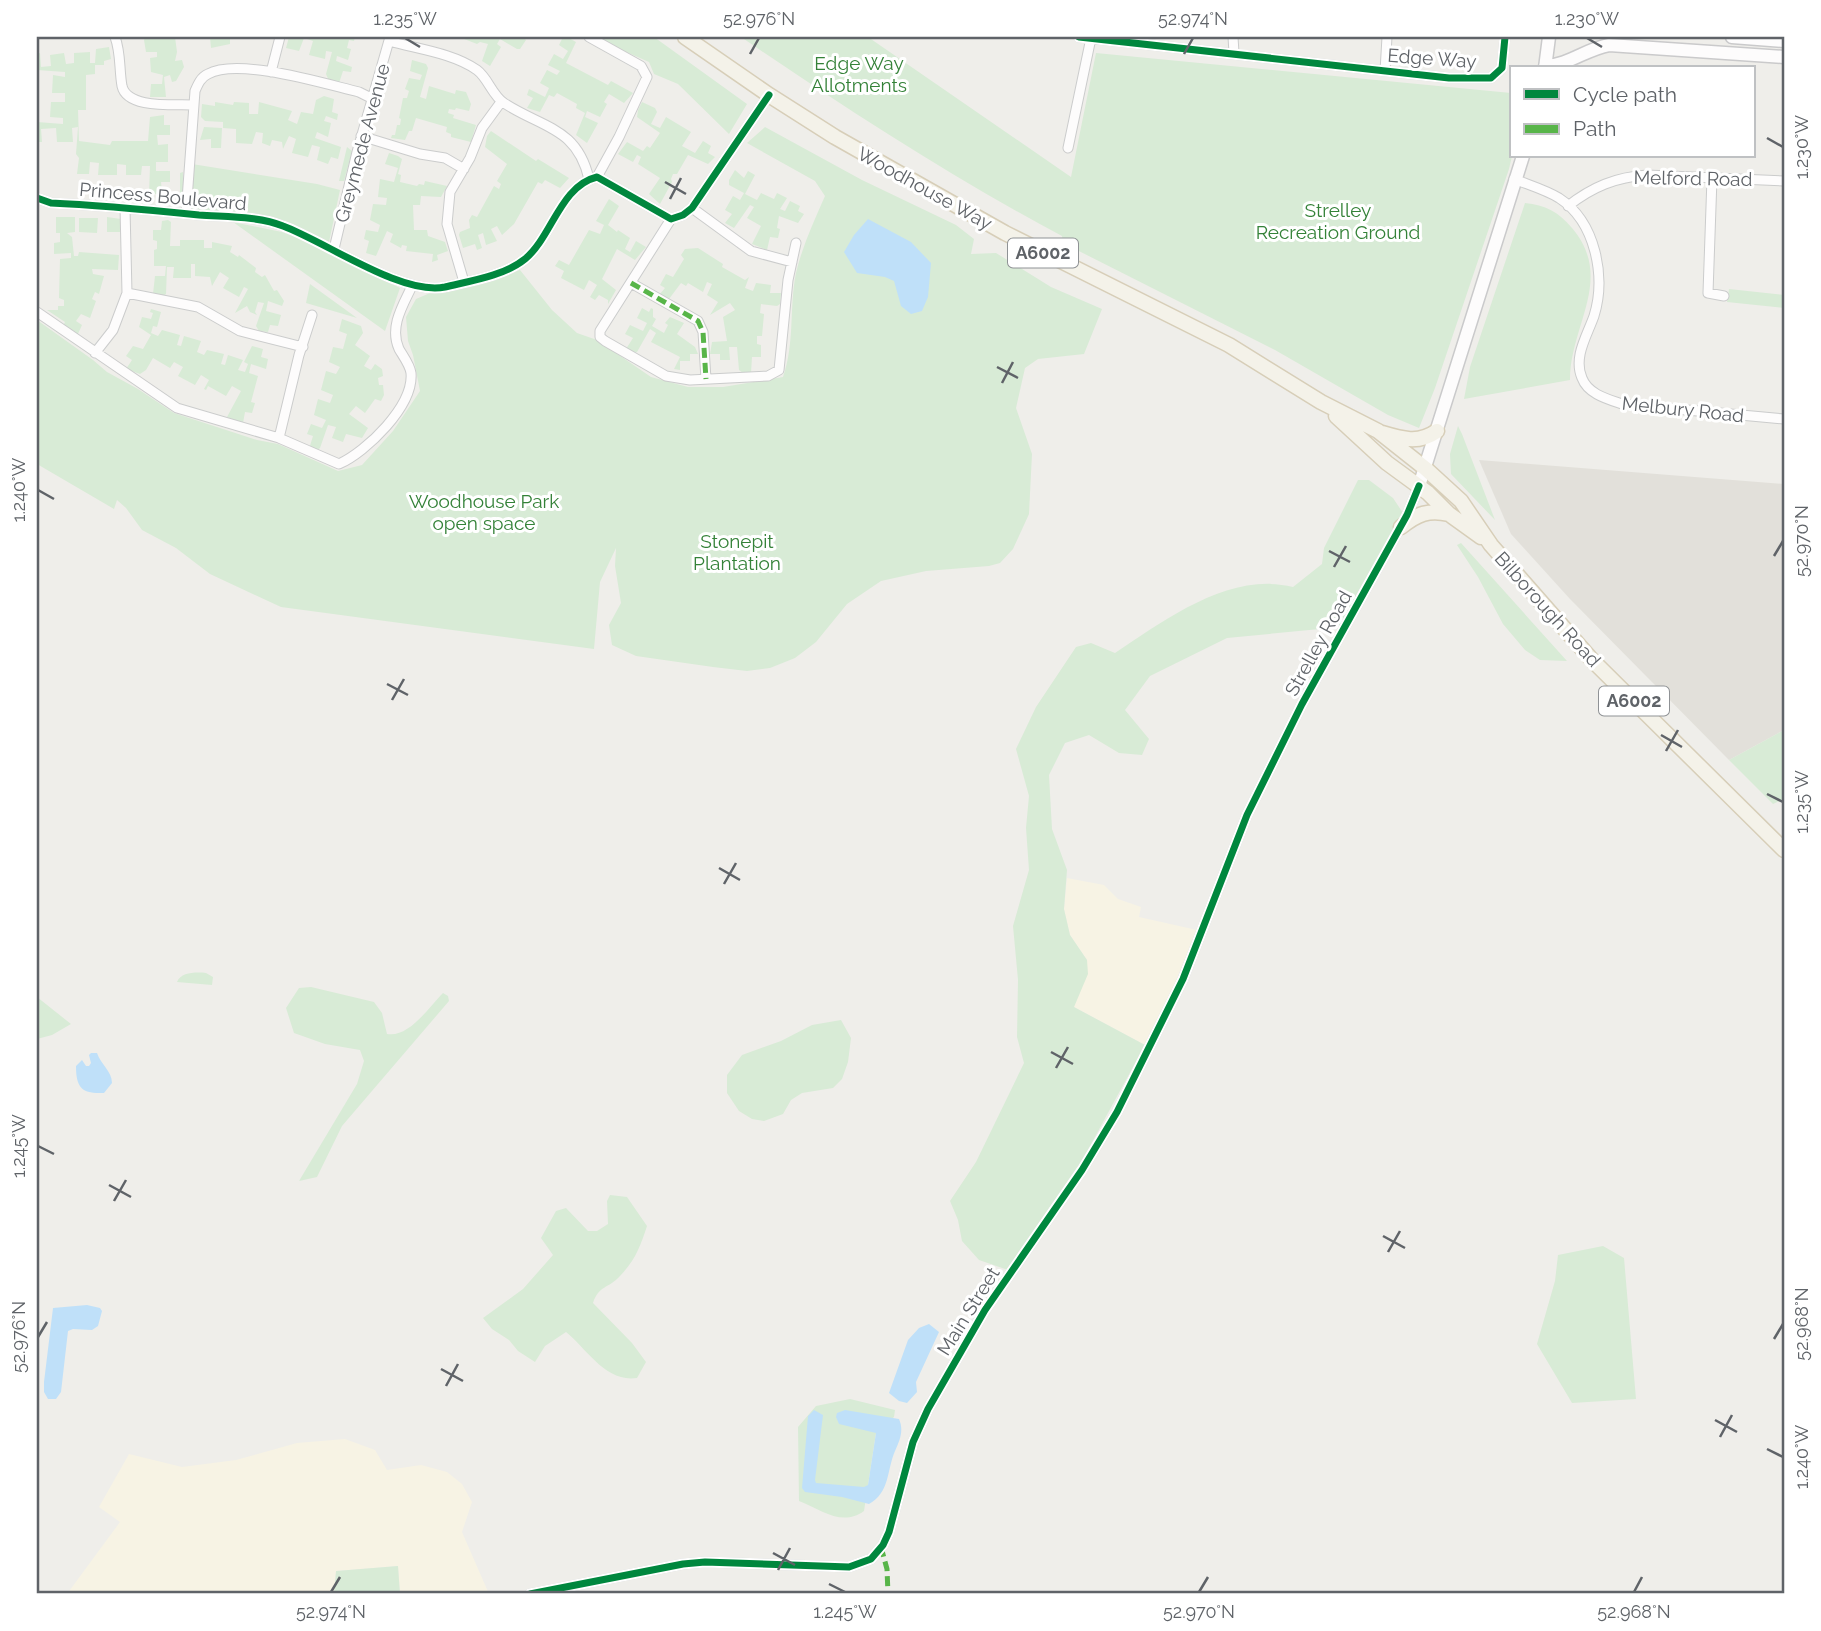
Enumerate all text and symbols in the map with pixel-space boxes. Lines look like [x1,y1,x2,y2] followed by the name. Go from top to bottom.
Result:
[373,8,437,29] text: 1.235°W
[723,8,795,29] text: 52.976°N
[1158,8,1228,29] text: 52.974°N
[1555,8,1619,29] text: 1.230°W
[1387,44,1477,72] street label: Edge Way
[811,52,907,96] park label: Edge Way Allotments
[330,61,394,225] street label: Greymede Avenue
[1510,66,1755,158] legend
[1573,82,1677,107] text: Cycle path
[1791,115,1812,179] text: 1.230°W
[1573,116,1617,141] text: Path
[854,142,996,234] street label: Woodhouse Way
[1633,166,1753,190] street label: Melford Road
[78,178,248,214] street label: Princess Boulevard
[1256,199,1420,243] park label: Strelley Recreation Ground
[1008,239,1078,268] road number: A6002
[1621,392,1745,426] street label: Melbury Road
[8,458,29,522] text: 1.240°W
[409,490,559,534] park label: Woodhouse Park open space
[1791,505,1812,577] text: 52.970°N
[693,530,781,574] park label: Stonepit Plantation
[1491,547,1605,671] street label: Bilborough Road
[1280,587,1356,699] street label: Strelley Road
[1599,686,1669,716] road number: A6002
[1791,770,1812,834] text: 1.235°W
[8,1114,29,1178] text: 1.245°W
[932,1262,1004,1359] street label: Main Street
[1791,1287,1812,1361] text: 52.968°N
[8,1301,29,1373] text: 52.976°N
[1791,1425,1812,1489] text: 1.240°W
[296,1601,366,1622] text: 52.974°N
[813,1601,877,1622] text: 1.245°W
[1163,1601,1235,1622] text: 52.970°N
[1597,1601,1671,1622] text: 52.968°N

